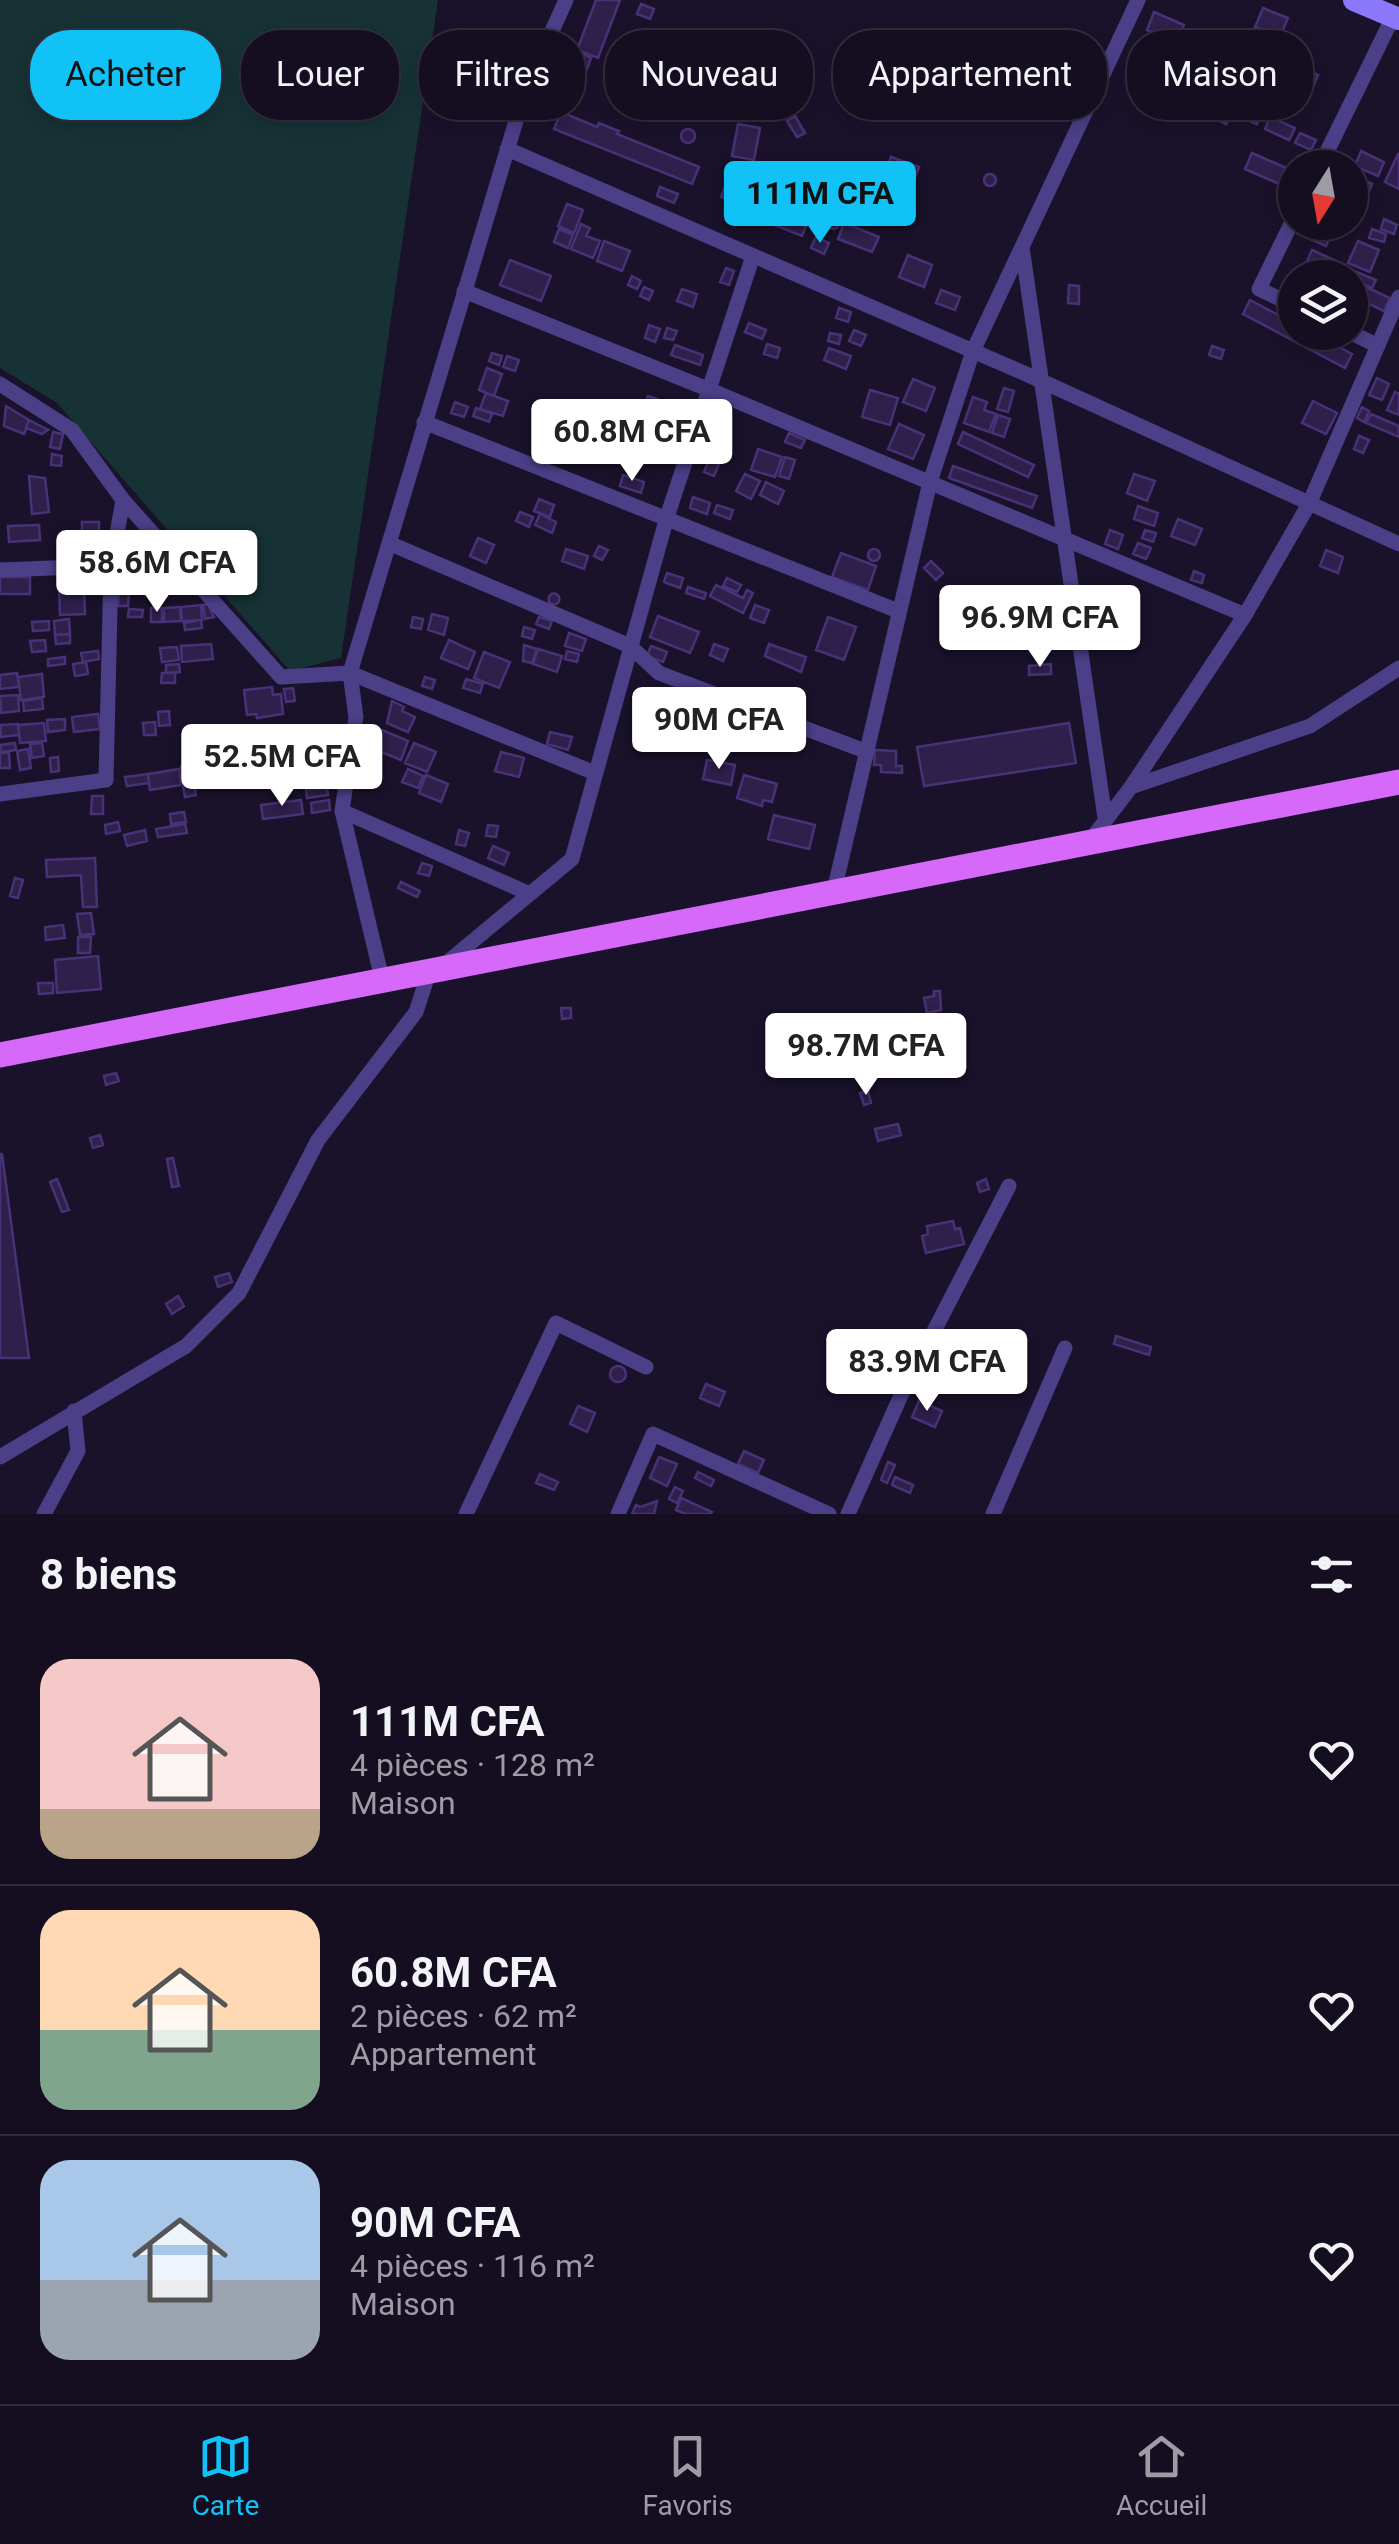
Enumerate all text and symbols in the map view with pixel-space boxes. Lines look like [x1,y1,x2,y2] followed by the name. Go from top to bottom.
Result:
[30,30,221,120] chip: Acheter
[241,30,399,120] chip: Louer
[419,30,585,120] chip: Filtres
[605,30,813,120] chip: Nouveau
[833,30,1107,120] chip: Appartement
[1127,30,1313,120] chip: Maison
[1278,150,1368,240] north arrow
[1278,150,1368,350] map controls
[717,161,923,246] pin: 111M CFA
[746,174,894,212] text: 111M CFA
[1278,260,1368,350] button: layers
[518,399,746,484] pin: 60.8M CFA
[553,412,711,450] text: 60.8M CFA
[43,530,271,615] pin: 58.6M CFA
[78,543,236,581] text: 58.6M CFA
[926,585,1154,670] pin: 96.9M CFA
[961,598,1119,636] text: 96.9M CFA
[627,687,811,772] pin: 90M CFA
[654,700,784,738] text: 90M CFA
[168,724,396,809] pin: 52.5M CFA
[203,737,361,775] text: 52.5M CFA
[752,1013,980,1098] pin: 98.7M CFA
[787,1026,945,1064] text: 98.7M CFA
[813,1329,1041,1414] pin: 83.9M CFA
[848,1342,1006,1380] text: 83.9M CFA
[1304,1547,1359,1602] icon: filters
[40,1550,177,1599] text: 8 biens
[350,1697,544,1746] text: 111M CFA
[120,1699,240,1819] icon: home
[1304,1732,1359,1787] icon: heart
[350,1746,595,1784] text: 4 pièces · 128 m²
[350,1784,456,1822] text: Maison
[350,1948,557,1997] text: 60.8M CFA
[120,1950,240,2070] icon: home
[1304,1983,1359,2038] icon: heart
[350,1997,577,2035] text: 2 pièces · 62 m²
[350,2035,536,2073] text: Appartement
[350,2198,520,2247] text: 90M CFA
[120,2200,240,2320] icon: home
[1304,2233,1359,2288] icon: heart
[350,2247,595,2285] text: 4 pièces · 116 m²
[350,2285,456,2323] text: Maison
[192,2429,259,2522] tab: Carte
[643,2429,733,2522] tab: Favoris
[1116,2429,1207,2522] tab: Accueil

